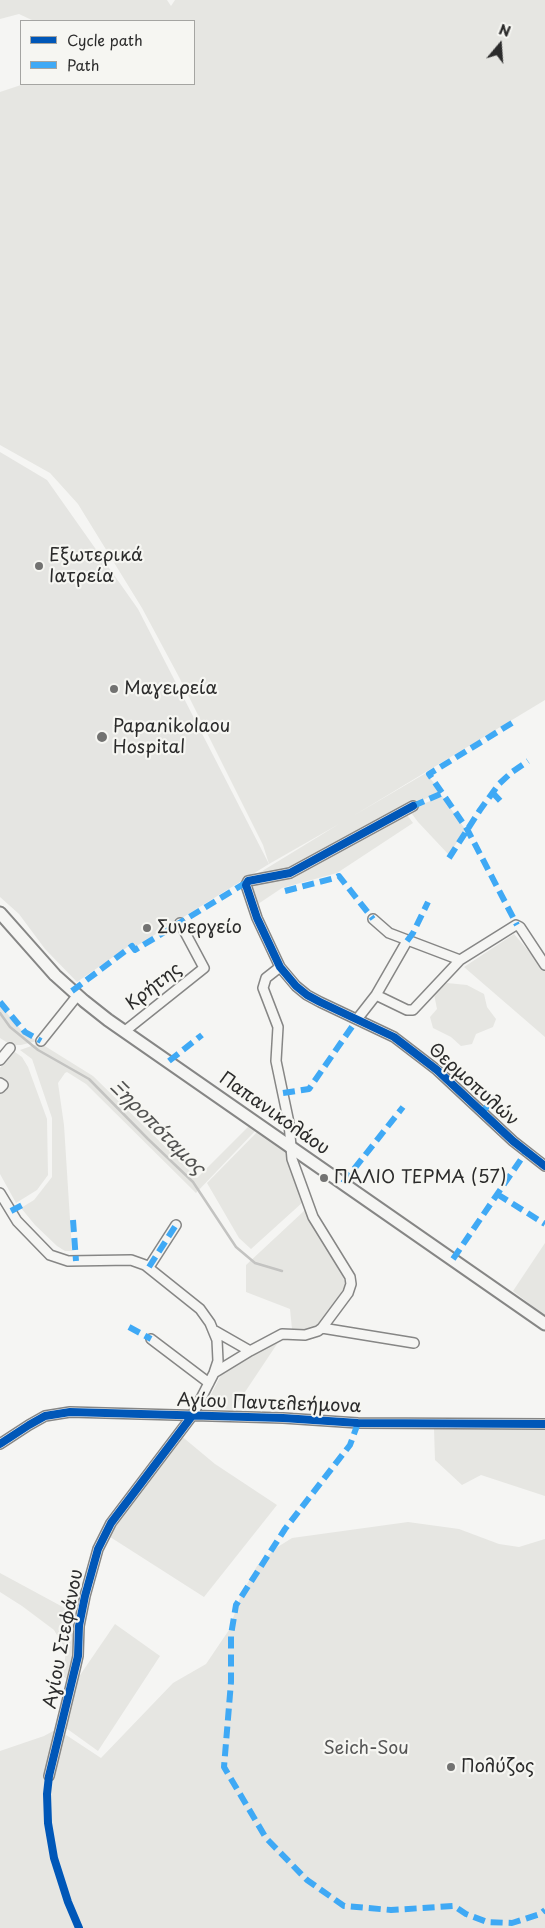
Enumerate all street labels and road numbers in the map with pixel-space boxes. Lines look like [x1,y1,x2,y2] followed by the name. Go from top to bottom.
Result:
[122,959,186,1015] street label: Κρήτης
[424,1039,522,1131] street label: Θερμοπυλών
[215,1068,333,1160] street label: Παπανικολάου
[177,1390,361,1418] street label: Αγίου Παντελεήμονα
[40,1567,88,1711] street label: Αγίου Στεφάνου

